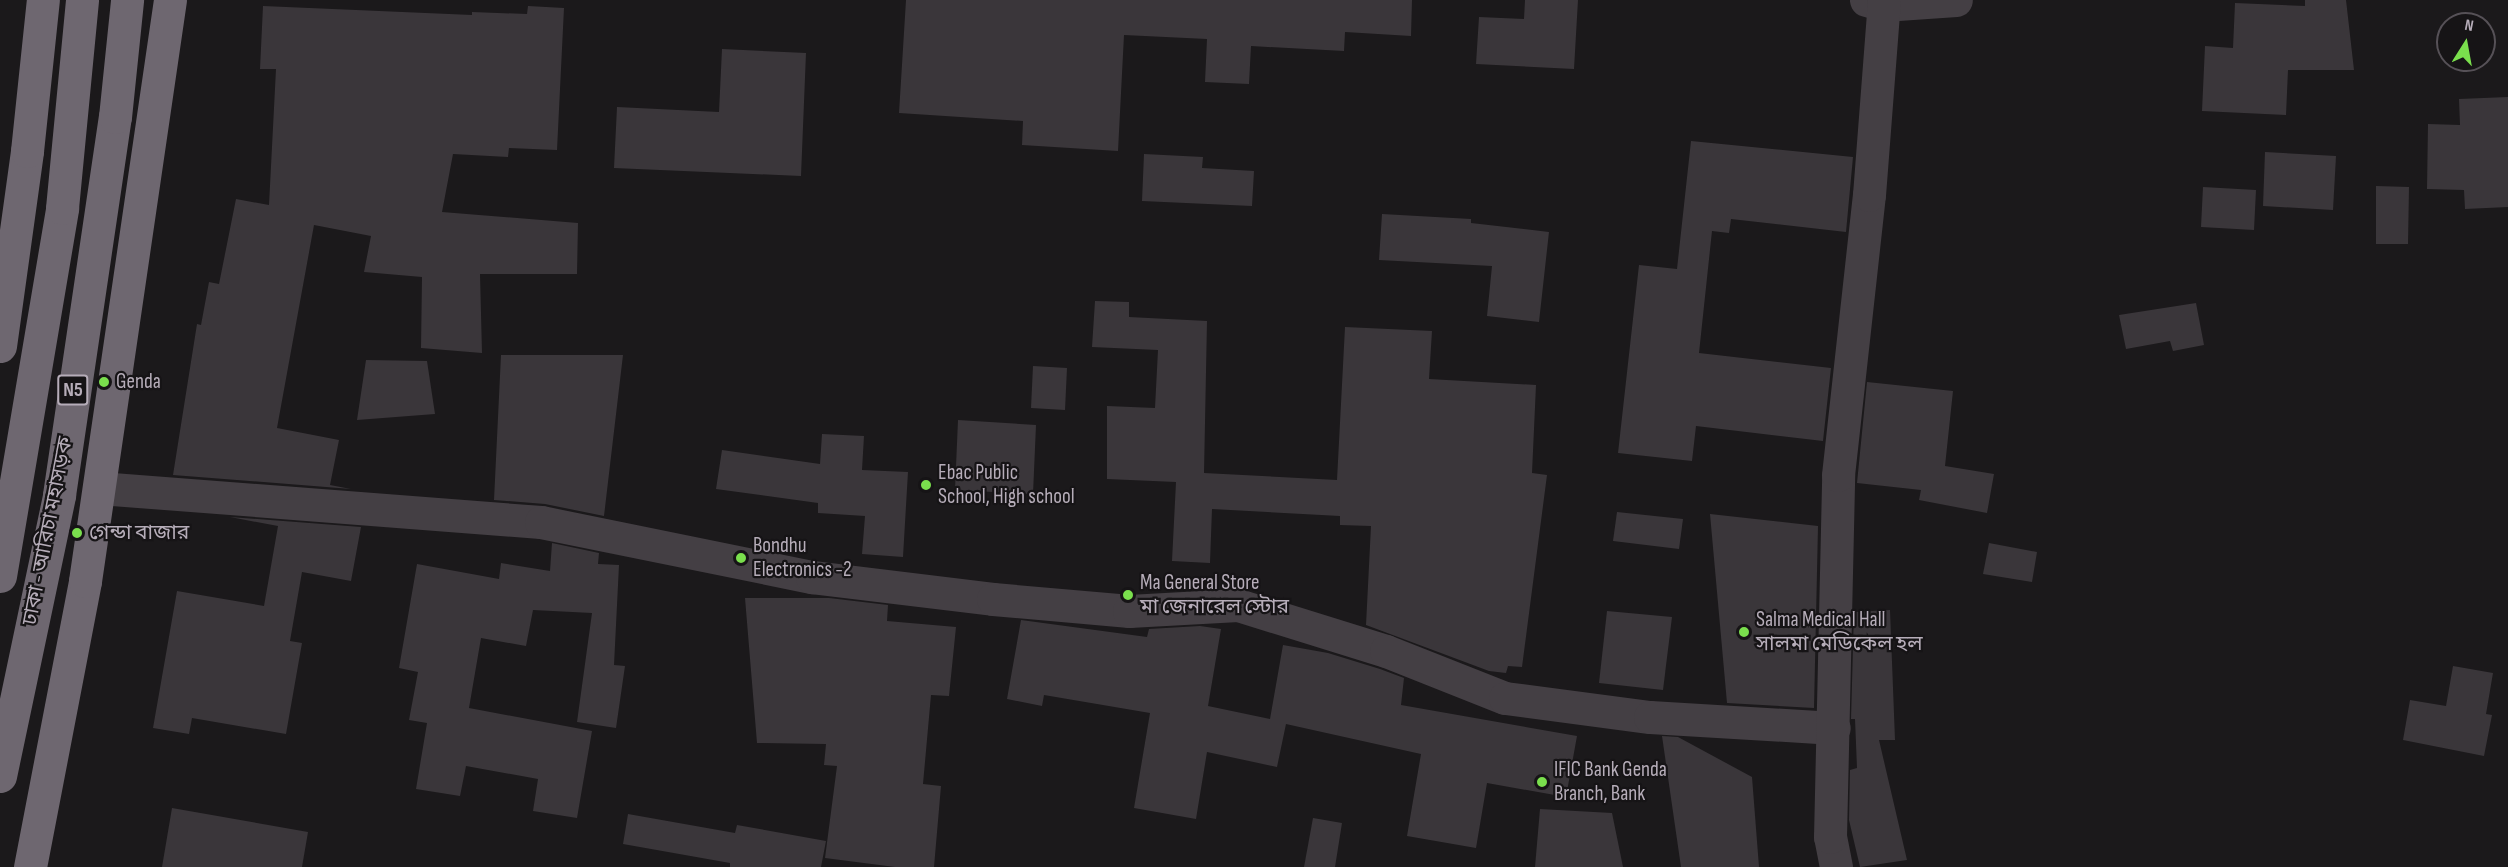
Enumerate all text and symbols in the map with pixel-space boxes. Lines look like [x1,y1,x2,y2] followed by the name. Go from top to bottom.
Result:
[2436,12,2496,72] north arrow
[2463,16,2475,36] text: N
[116,369,161,395] place label: Genda
[56,373,90,407] road number: N5
[97,375,111,389] marker: Genda
[17,435,79,627] street label: ঢাকা - আরিচা মহাসড়ক
[938,460,1075,510] place label: Ebac Public School, High school
[919,478,933,492] marker: Ebac Public School, High school
[89,520,189,546] place label: গেন্ডা বাজার
[70,526,84,540] marker: গেন্ডা বাজার
[753,533,852,583] place label: Bondhu Electronics -2
[734,551,748,565] marker: Bondhu Electronics -2
[1140,570,1289,620] place label: Ma General Store মা জেনারেল স্টোর
[1121,588,1135,602] marker: Ma General Store মা জেনারেল স্টোর
[1756,607,1923,657] place label: Salma Medical Hall সালমা মেডিকেল হল
[1737,625,1751,639] marker: Salma Medical Hall সালমা মেডিকেল হল
[1554,757,1667,807] place label: IFIC Bank Genda Branch, Bank
[1535,775,1549,789] marker: IFIC Bank Genda Branch, Bank

